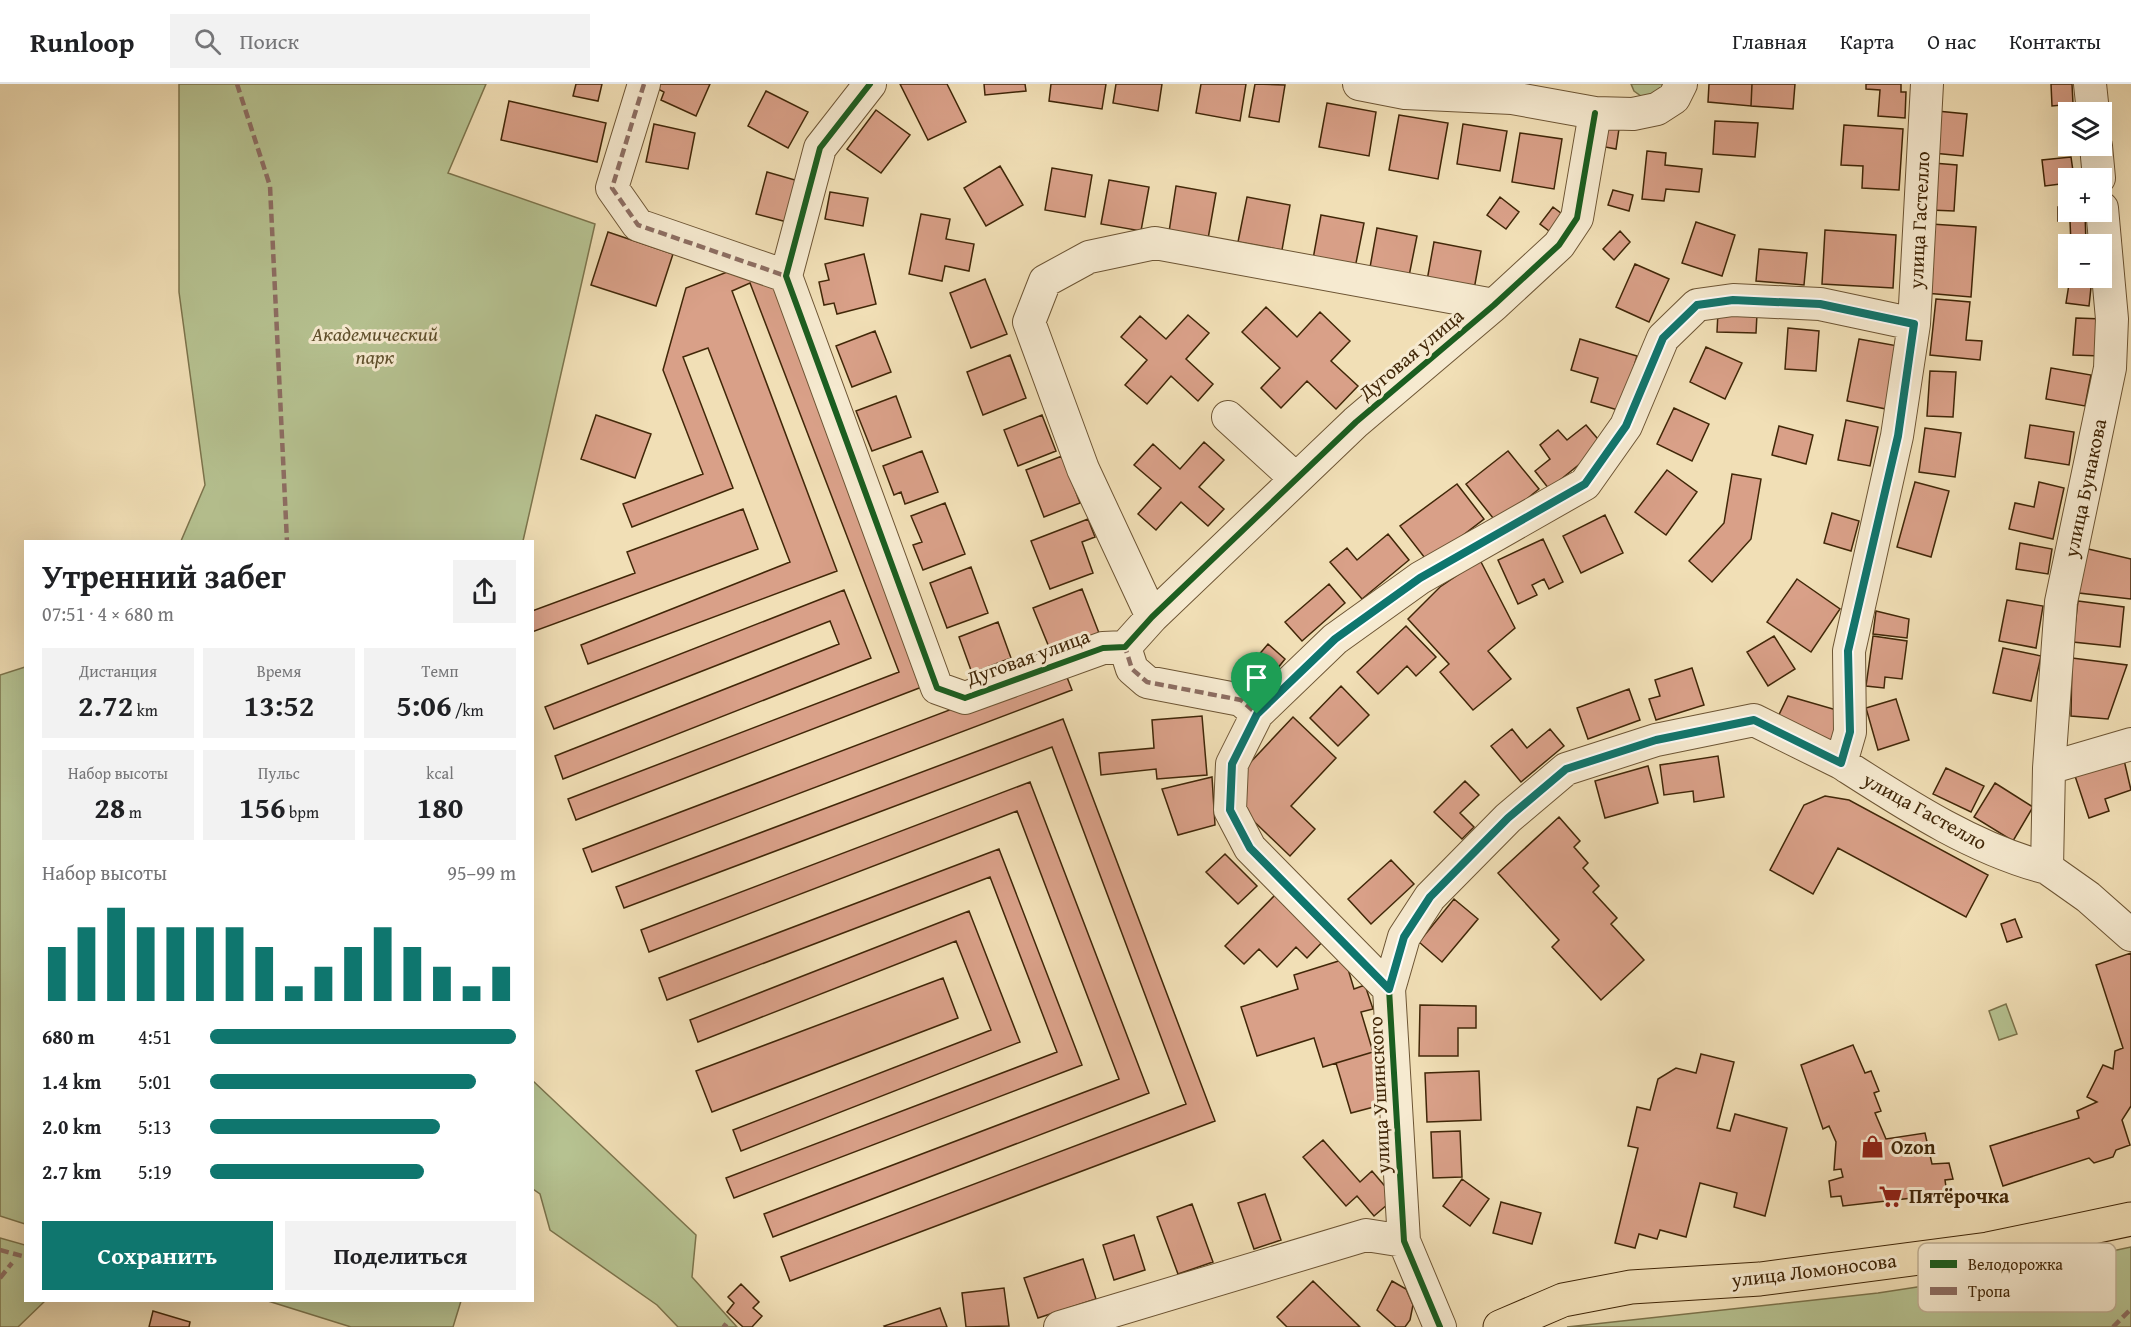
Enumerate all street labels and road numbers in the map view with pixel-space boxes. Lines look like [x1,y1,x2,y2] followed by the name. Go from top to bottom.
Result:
[1900,150,1937,291] street label: улица Гастелло
[1351,301,1470,407] street label: Дуговая улица
[2055,415,2113,561] street label: улица Бунакова
[961,621,1094,693] street label: Дуговая улица
[1857,764,1993,857] street label: улица Гастелло
[1360,1016,1397,1175] street label: улица Ушинского
[1729,1245,1899,1294] street label: улица Ломоносова

